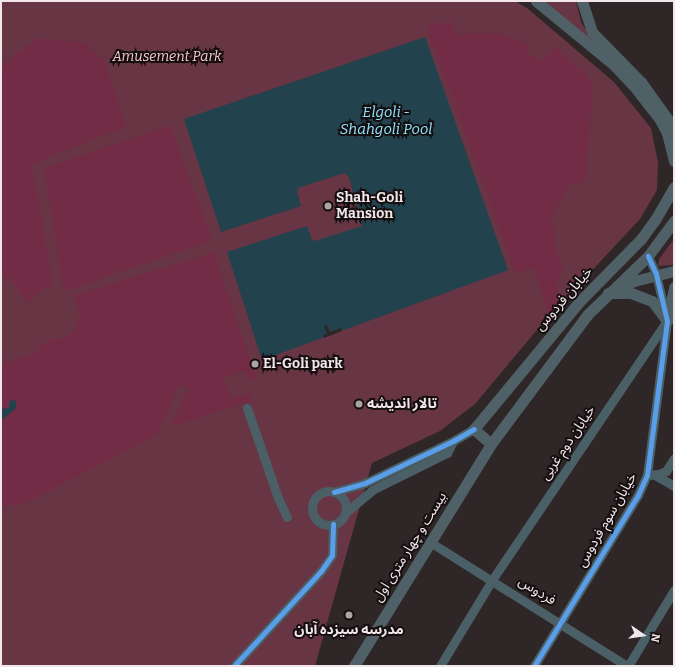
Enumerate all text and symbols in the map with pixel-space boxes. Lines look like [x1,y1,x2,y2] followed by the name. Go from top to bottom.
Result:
[112,49,222,65] park label: Amusement Park
[340,103,432,138] water label: Elgoli - Shahgoli Pool
[336,190,403,222] place label: Shah-Goli Mansion
[323,201,333,211] marker: Shah-Goli Mansion
[532,264,596,334] street label: خیابان فردوس
[263,356,343,372] place label: El-Goli park
[250,359,260,369] marker: El-Goli park
[367,396,437,412] place label: تالار اندیشه
[354,399,364,409] marker: تالار اندیشه
[537,402,599,484] street label: خیابان دوم غربی
[573,470,641,570] street label: خیابان سوم فردوس
[369,489,451,605] street label: بیست و چهار متری اول
[515,573,559,609] street label: فردوس
[344,610,354,620] marker: مدرسه سیزده آبان
[623,615,663,655] north arrow
[294,622,404,638] place label: مدرسه سیزده آبان
[648,632,662,643] text: N

